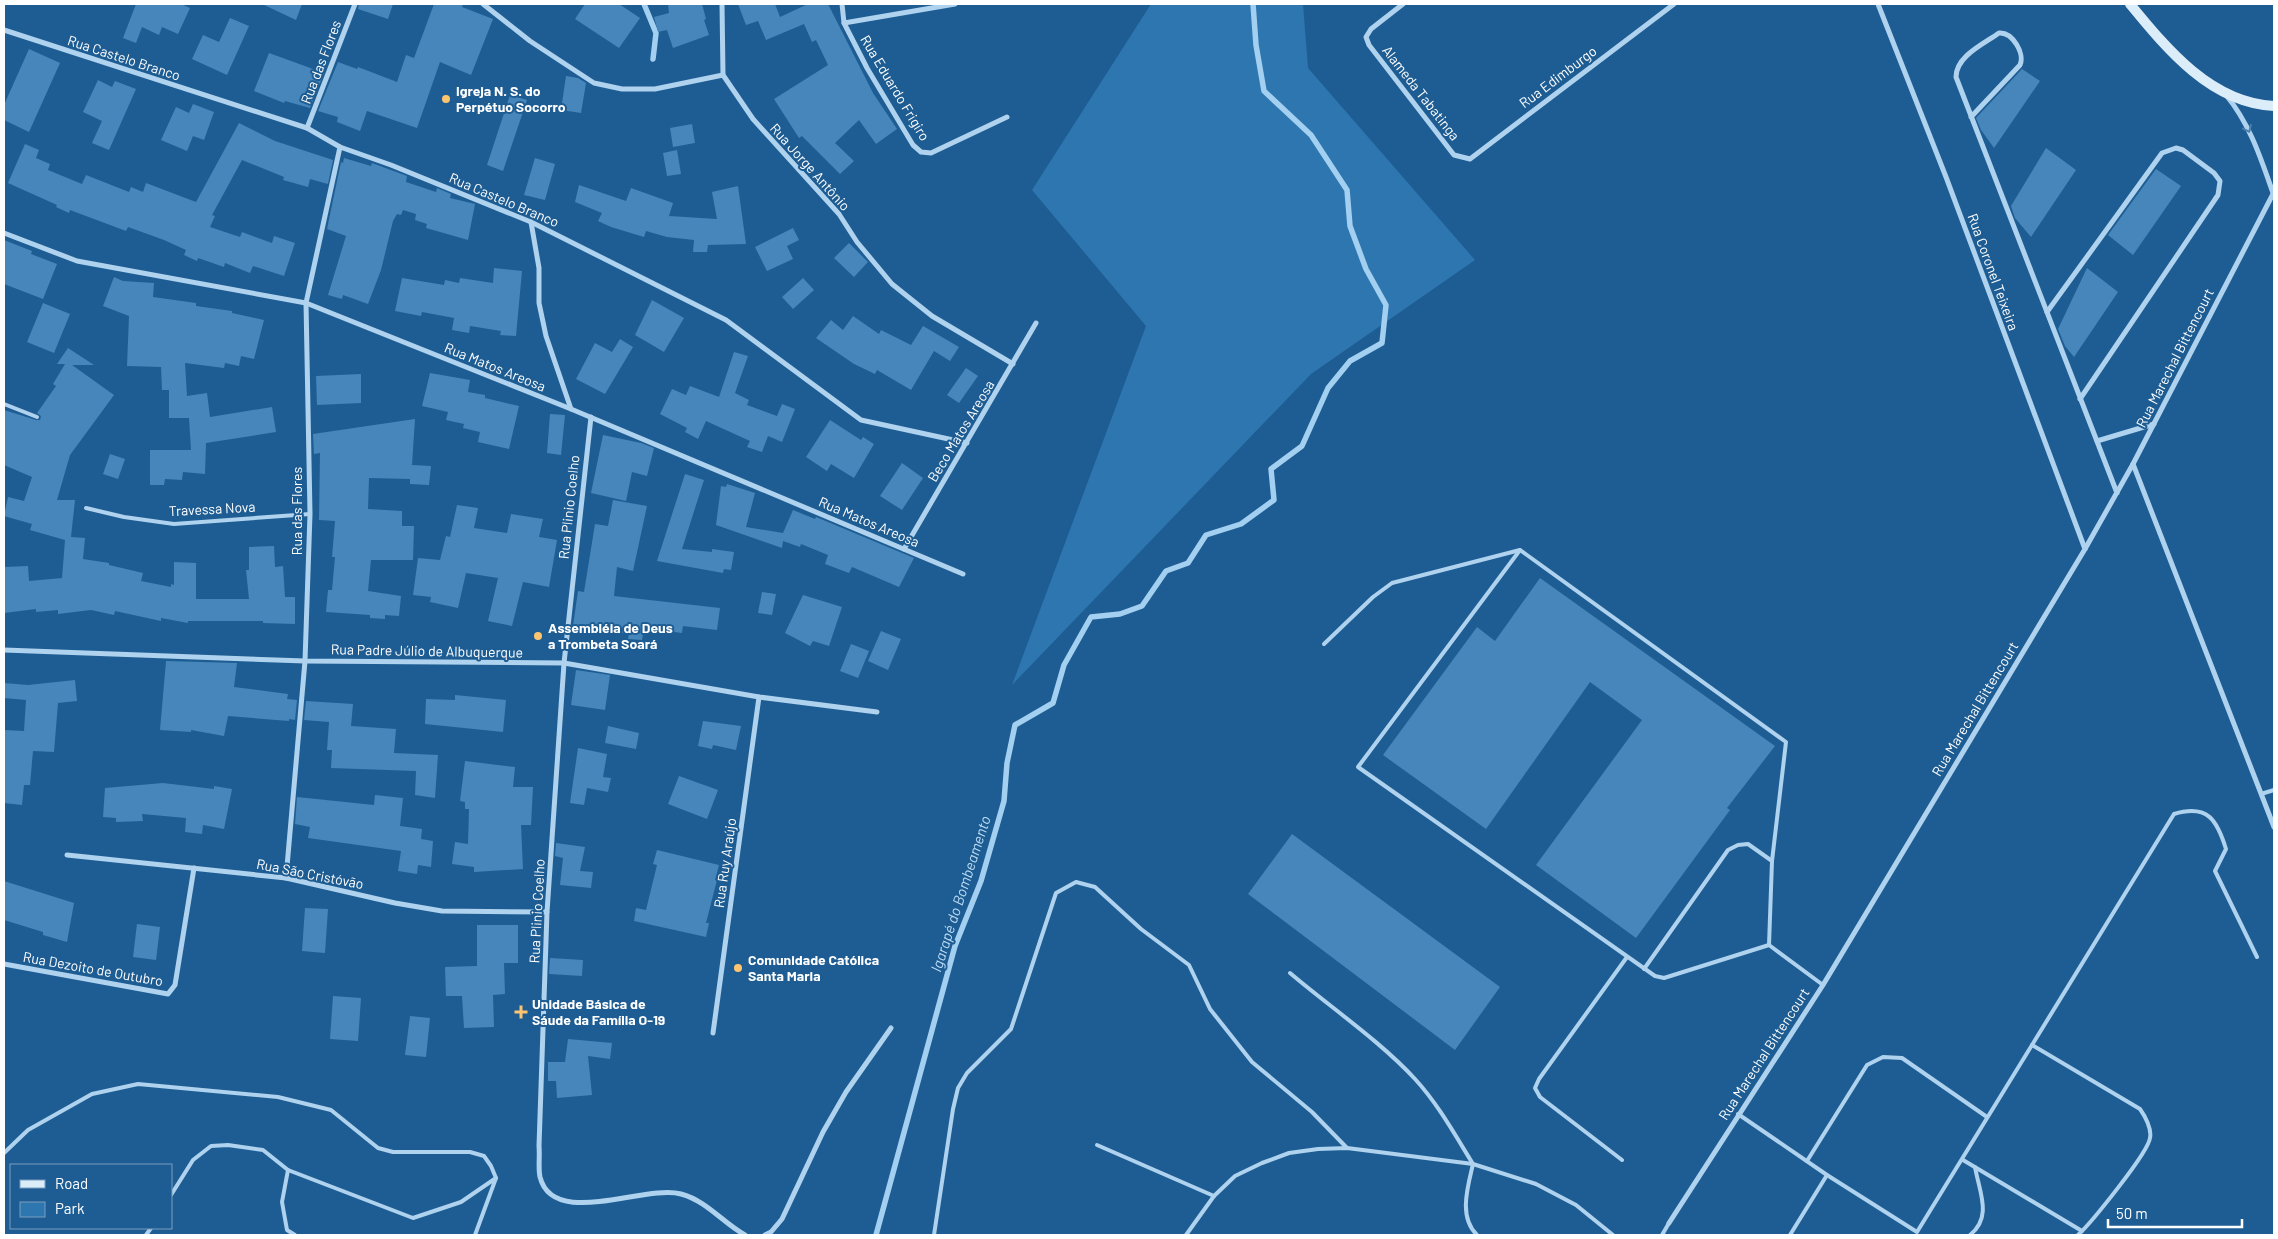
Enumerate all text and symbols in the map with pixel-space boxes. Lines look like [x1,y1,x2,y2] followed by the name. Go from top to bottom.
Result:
[297,17,344,106] street label: Rua das Flores
[66,31,183,84] street label: Rua Castelo Branco
[857,32,934,144] street label: Rua Eduardo Frigiro
[1379,42,1464,144] street label: Alameda Tabatinga
[1516,42,1600,111] street label: Rua Edimburgo
[456,82,566,115] place label: Igreja N. S. do Perpétuo Socorro
[440,93,452,105] marker: Igreja N. S. do Perpétuo Socorro
[767,120,854,214] street label: Rua Jorge Antônio
[2242,124,2252,133] one-way arrow
[447,169,562,230] street label: Rua Castelo Branco
[1964,211,2023,333] street label: Rua Coronel Teixeira
[2132,285,2217,430] street label: Rua Marechal Bittencourt
[442,338,548,395] street label: Rua Matos Areosa
[924,377,998,485] street label: Beco Matos Areosa
[555,454,582,560] street label: Rua Plinio Coelho
[288,467,305,555] street label: Rua das Flores
[816,493,922,550] street label: Rua Matos Areosa
[168,498,256,519] street label: Travessa Nova
[548,619,673,652] place label: Assembléia de Deus a Trombeta Soará
[532,630,544,642] marker: Assembléia de Deus a Trombeta Soará
[1928,638,2021,779] street label: Rua Marechal Bittencourt
[331,640,523,661] street label: Rua Padre Júlio de Albuquerque
[926,813,994,974] water label: Igarapé do Bombeamento
[710,817,739,909] street label: Rua Ruy Araújo
[255,855,365,892] street label: Rua São Cristóvão
[525,858,548,964] street label: Rua Plinio Coelho
[22,948,164,989] street label: Rua Dezoito de Outubro
[748,951,879,984] place label: Comunidade Católica Santa Maria
[732,962,744,974] marker: Comunidade Católica Santa Maria
[1715,985,1813,1123] street label: Rua Marechal Bittencourt
[532,995,665,1028] place label: Unidade Básica de Sáude da Família O-19
[514,1005,528,1019] marker: Unidade Básica de Sáude da Família O-19
[10,1164,172,1229] legend
[55,1174,88,1192] text: Road
[2108,1196,2242,1228] scale bar
[55,1199,85,1217] text: Park
[2116,1204,2148,1222] text: 50 m

